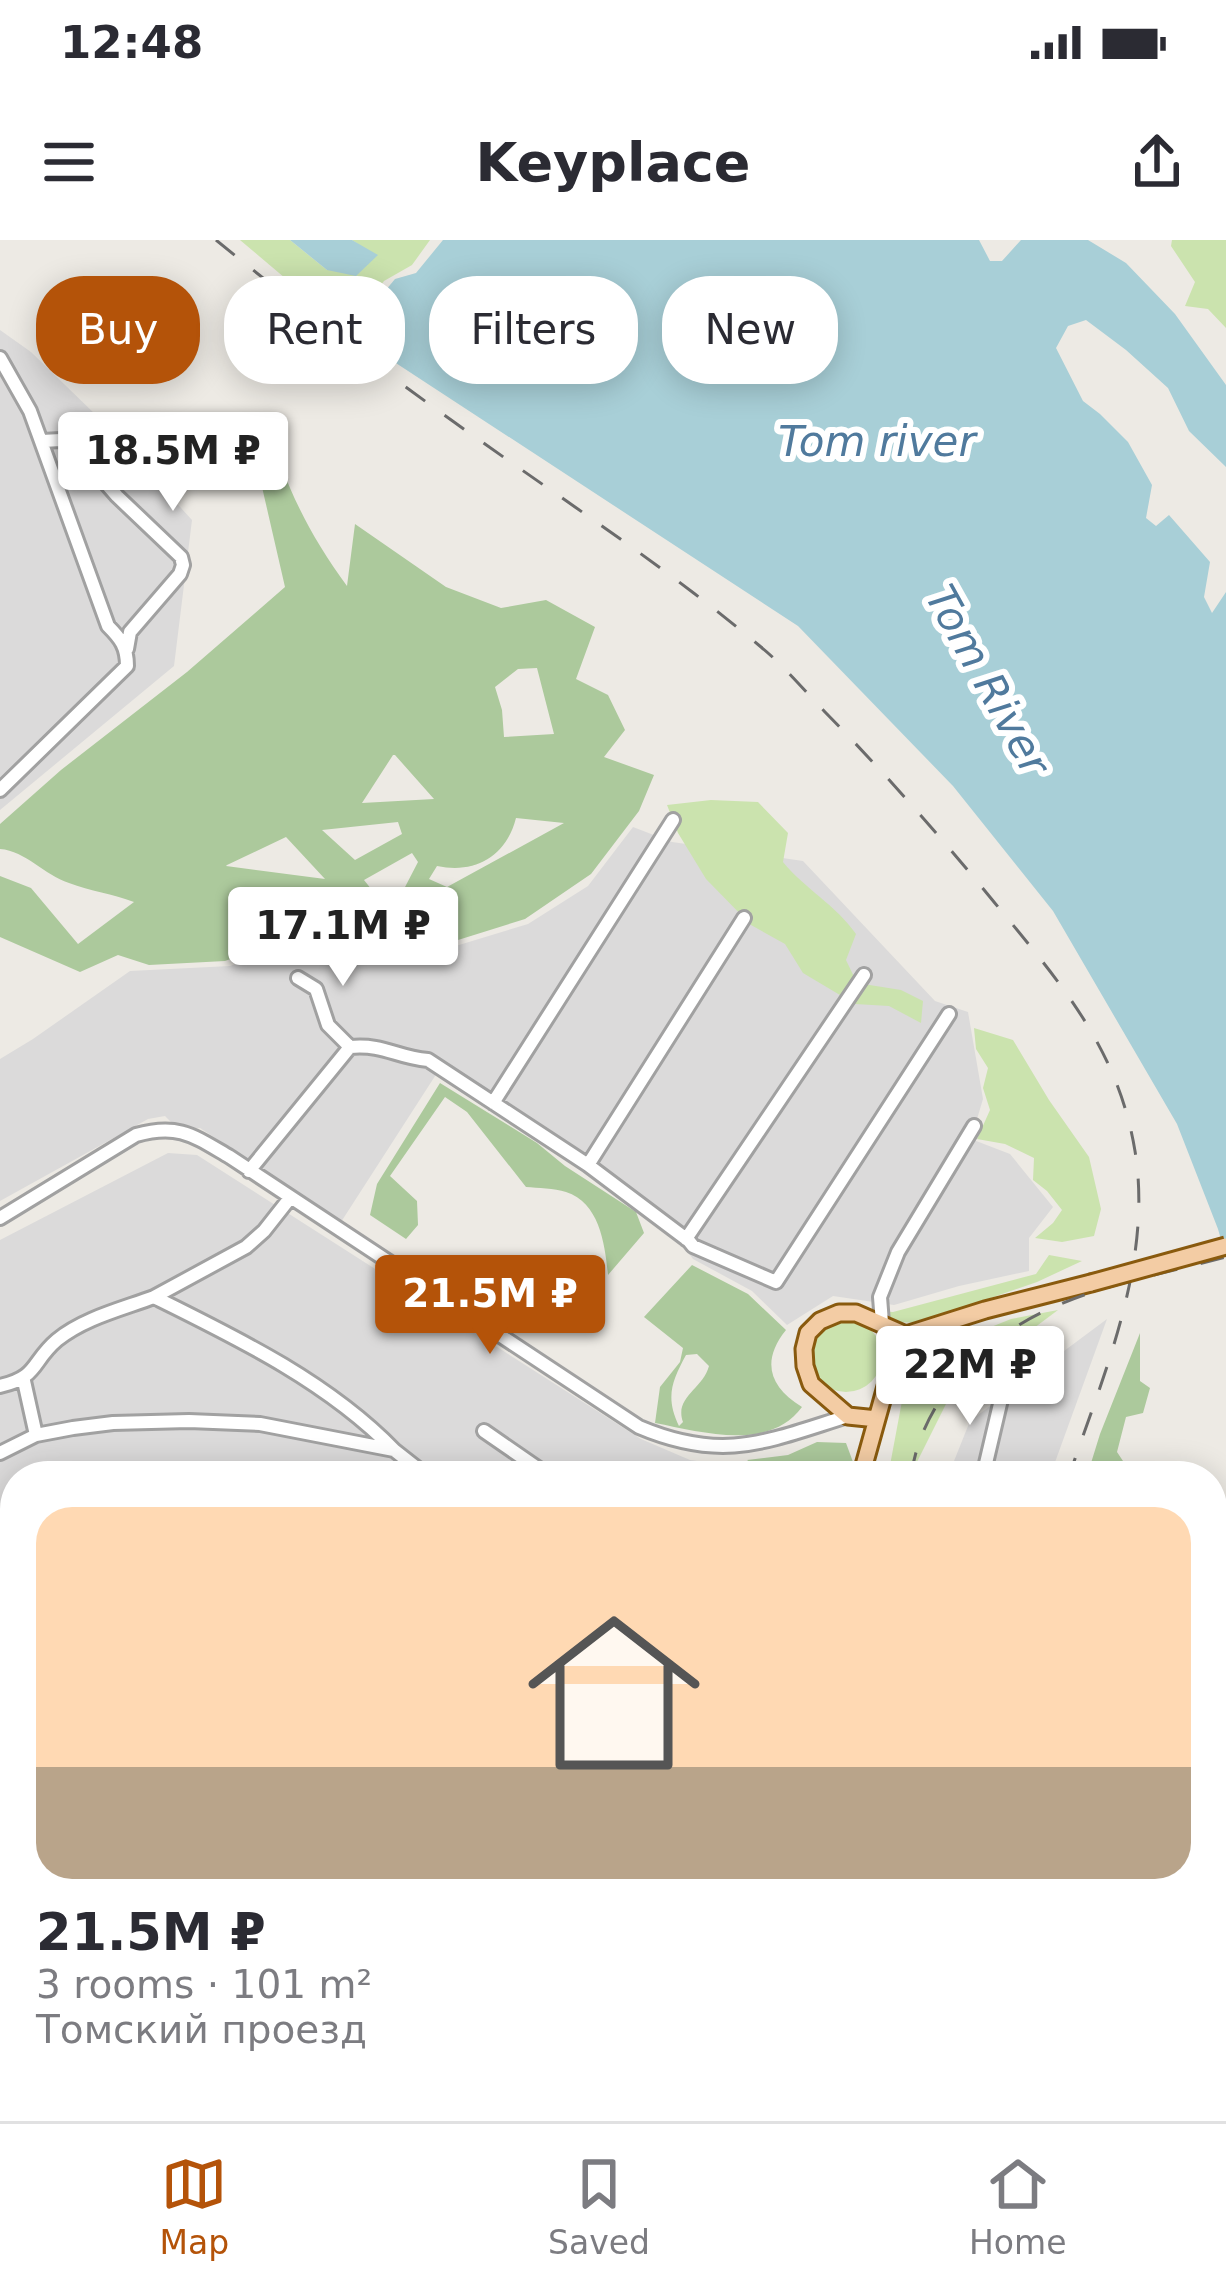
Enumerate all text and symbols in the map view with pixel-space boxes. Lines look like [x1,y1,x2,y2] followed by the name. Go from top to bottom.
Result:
[60,16,203,69] text: 12:48
[36,129,102,195] icon: menu
[1124,129,1190,195] icon: share
[476,131,750,194] text: Keyplace
[36,276,200,384] chip: Buy
[224,276,405,384] chip: Rent
[429,276,638,384] chip: Filters
[662,276,838,384] chip: New
[62,412,284,514] pin: 18.5M ₽
[778,417,978,466] water label: Tom river
[85,428,261,473] text: 18.5M ₽
[915,577,1061,786] water label: Tom River
[232,887,454,989] pin: 17.1M ₽
[255,903,431,948] text: 17.1M ₽
[379,1255,601,1357] pin: 21.5M ₽
[402,1271,578,1316] text: 21.5M ₽
[886,1326,1054,1428] pin: 22M ₽
[903,1342,1037,1387] text: 22M ₽
[506,1585,722,1801] icon: home
[36,1903,266,1962] text: 21.5M ₽
[36,1962,372,2007] text: 3 rooms · 101 m²
[36,2007,367,2052] text: Томский проезд
[159,2151,229,2262] tab: Map
[548,2151,650,2262] tab: Saved
[969,2151,1066,2262] tab: Home

